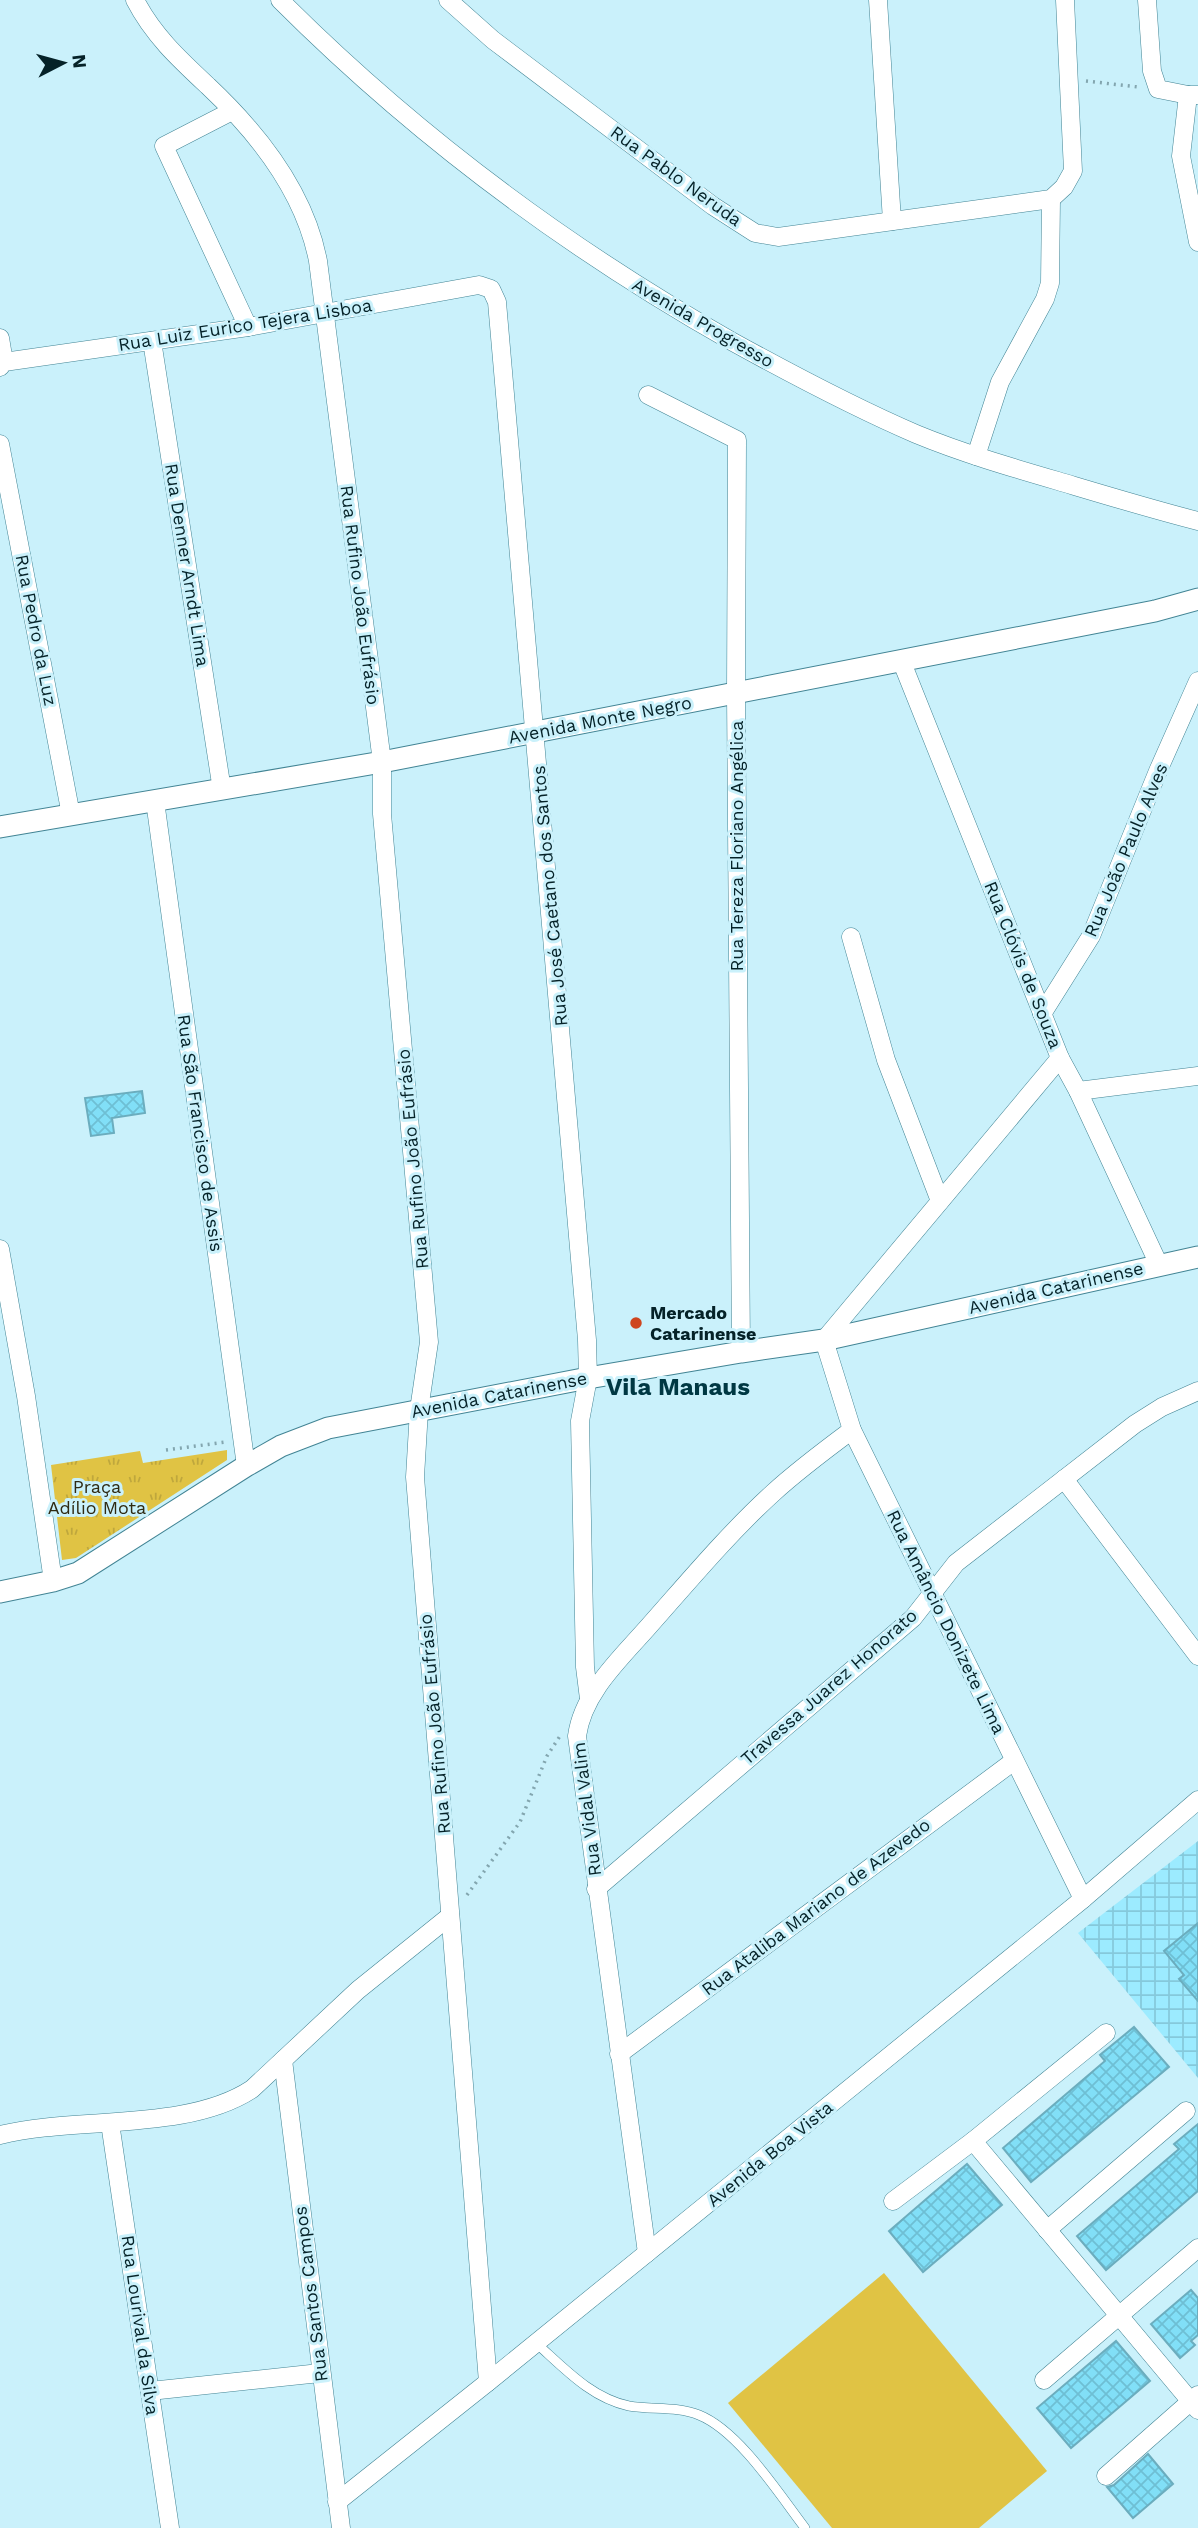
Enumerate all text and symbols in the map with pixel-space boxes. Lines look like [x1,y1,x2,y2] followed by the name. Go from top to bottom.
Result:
[28,28,98,98] north arrow
[67,53,92,69] text: N
[607,121,746,230] street label: Rua Pablo Neruda
[629,274,778,372] street label: Avenida Progresso
[116,294,373,355] street label: Rua Luiz Eurico Tejera Lisboa
[161,462,214,668] street label: Rua Denner Arndt Lima
[337,484,384,706] street label: Rua Rufino João Eufrásio
[12,552,61,707] street label: Rua Pedro da Luz
[507,691,693,748] street label: Avenida Monte Negro
[726,720,747,972] street label: Rua Tereza Floriano Angélica
[1079,760,1172,940] street label: Rua João Paulo Alves
[528,765,571,1027] street label: Rua José Caetano dos Santos
[980,878,1067,1051] street label: Rua Clóvis de Souza
[173,1013,228,1253] street label: Rua São Francisco de Assis
[392,1048,433,1270] street label: Rua Rufino João Eufrásio
[966,1257,1145,1318] street label: Avenida Catarinense
[650,1302,756,1344] place label: Mercado Catarinense
[628,1315,644,1331] marker: Mercado Catarinense
[409,1367,589,1422] street label: Avenida Catarinense
[606,1373,750,1401] district label: Vila Manaus
[48,1476,146,1518] park label: Praça Adílio Mota
[883,1506,1010,1737] street label: Rua Amâncio Donizete Lima
[736,1604,921,1769] street label: Travessa Juarez Honorato
[414,1613,455,1835] street label: Rua Rufino João Eufrásio
[568,1741,605,1877] street label: Rua Vidal Valim
[697,1814,934,1999] street label: Rua Ataliba Mariano de Azevedo
[703,2096,837,2211] street label: Avenida Boa Vista
[289,2205,332,2383] street label: Rua Santos Campos
[117,2234,164,2416] street label: Rua Lourival da Silva

